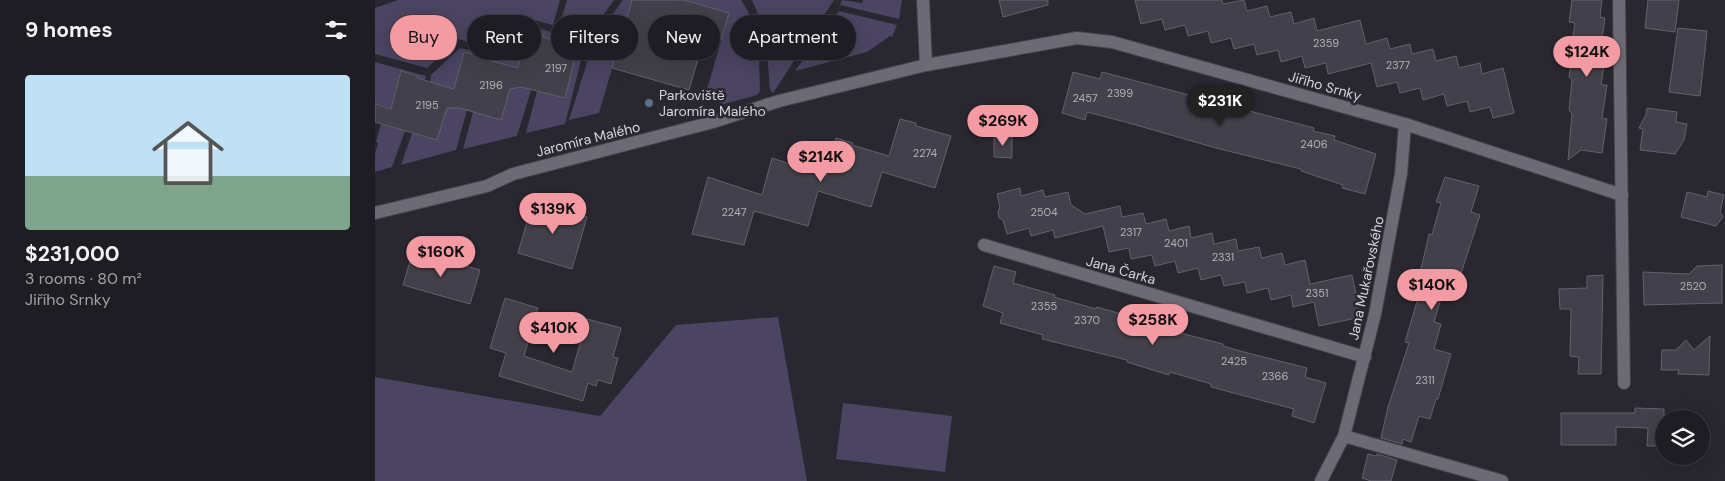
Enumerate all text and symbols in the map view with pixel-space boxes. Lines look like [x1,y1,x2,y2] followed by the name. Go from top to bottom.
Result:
[390,15,457,60] chip: Buy
[467,15,541,60] chip: Rent
[551,15,638,60] chip: Filters
[648,15,720,60] chip: New
[730,15,856,60] chip: Apartment
[25,16,113,44] text: 9 homes
[322,16,350,44] icon: filters
[1313,36,1339,50] house number: 2359
[1552,36,1622,78] pin: $124K
[1564,41,1610,62] text: $124K
[1386,58,1410,72] house number: 2377
[545,61,567,75] house number: 2197
[1287,67,1364,105] street label: Jiřího Srnky
[479,78,503,92] house number: 2196
[1185,84,1255,127] pin: $231K
[659,86,766,120] place label: Parkoviště Jaromíra Malého
[1107,86,1133,100] house number: 2399
[1198,90,1242,111] text: $231K
[1072,91,1098,105] house number: 2457
[643,97,655,109] marker: Parkoviště Jaromíra Malého
[415,98,439,112] house number: 2195
[968,104,1038,147] pin: $269K
[143,108,233,198] icon: home
[978,110,1028,131] text: $269K
[534,117,642,161] street label: Jaromíra Malého
[1300,137,1328,151] house number: 2406
[786,140,856,183] pin: $214K
[798,146,844,167] text: $214K
[913,146,938,160] house number: 2274
[518,192,588,235] pin: $139K
[530,198,576,219] text: $139K
[721,205,747,219] house number: 2247
[1030,205,1058,219] house number: 2504
[1344,214,1388,342] street label: Jana Mukařovského
[1120,225,1142,239] house number: 2317
[406,236,476,278] pin: $160K
[1164,236,1188,250] house number: 2401
[25,240,119,268] text: $231,000
[417,241,465,262] text: $160K
[1212,250,1234,264] house number: 2331
[1084,251,1158,289] street label: Jana Čarka
[25,268,142,289] text: 3 rooms · 80 m²
[1397,268,1467,311] pin: $140K
[1408,274,1456,295] text: $140K
[1680,279,1706,293] house number: 2520
[1306,286,1328,300] house number: 2351
[25,289,111,310] text: Jiřího Srnky
[1031,299,1057,313] house number: 2355
[1118,304,1188,346] pin: $258K
[1128,309,1178,330] text: $258K
[519,312,589,354] pin: $410K
[1074,313,1100,327] house number: 2370
[530,317,578,338] text: $410K
[1221,354,1247,368] house number: 2425
[1262,369,1288,383] house number: 2366
[1415,373,1435,387] house number: 2311
[1655,410,1710,465] map controls
[1655,410,1710,465] button: layers

